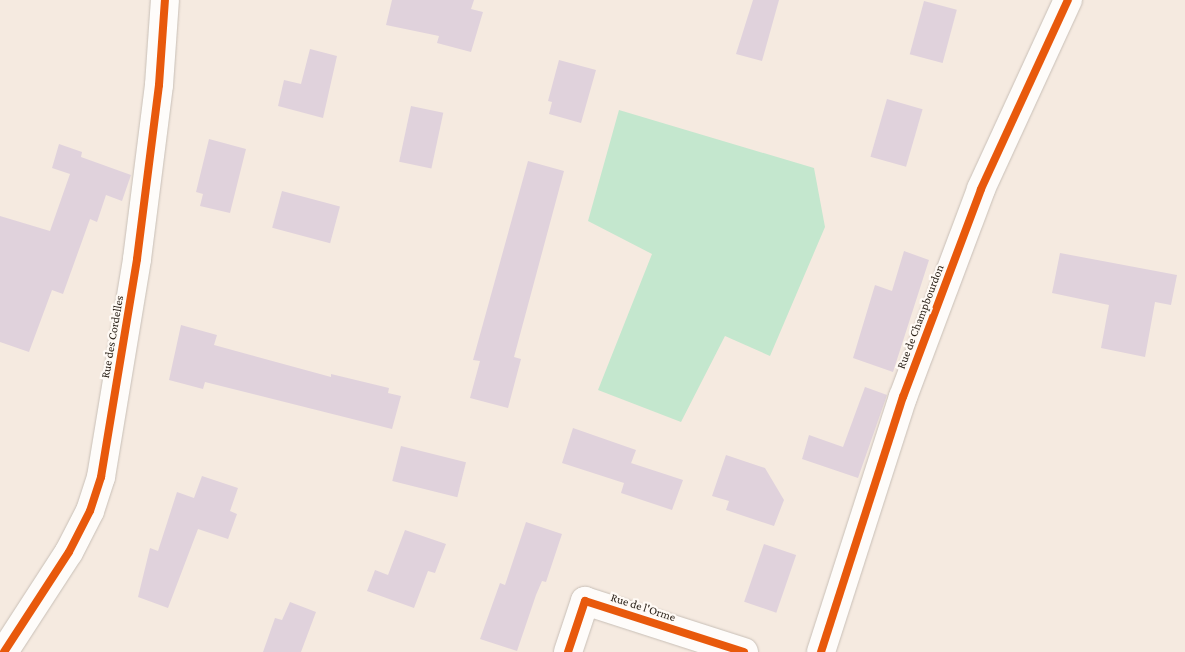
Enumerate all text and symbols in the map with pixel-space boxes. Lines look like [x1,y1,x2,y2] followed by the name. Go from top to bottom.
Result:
[894,263,948,371] street label: Rue de Champbourdon
[99,294,127,380] street label: Rue des Cordelles
[609,591,677,625] street label: Rue de l'Orme

